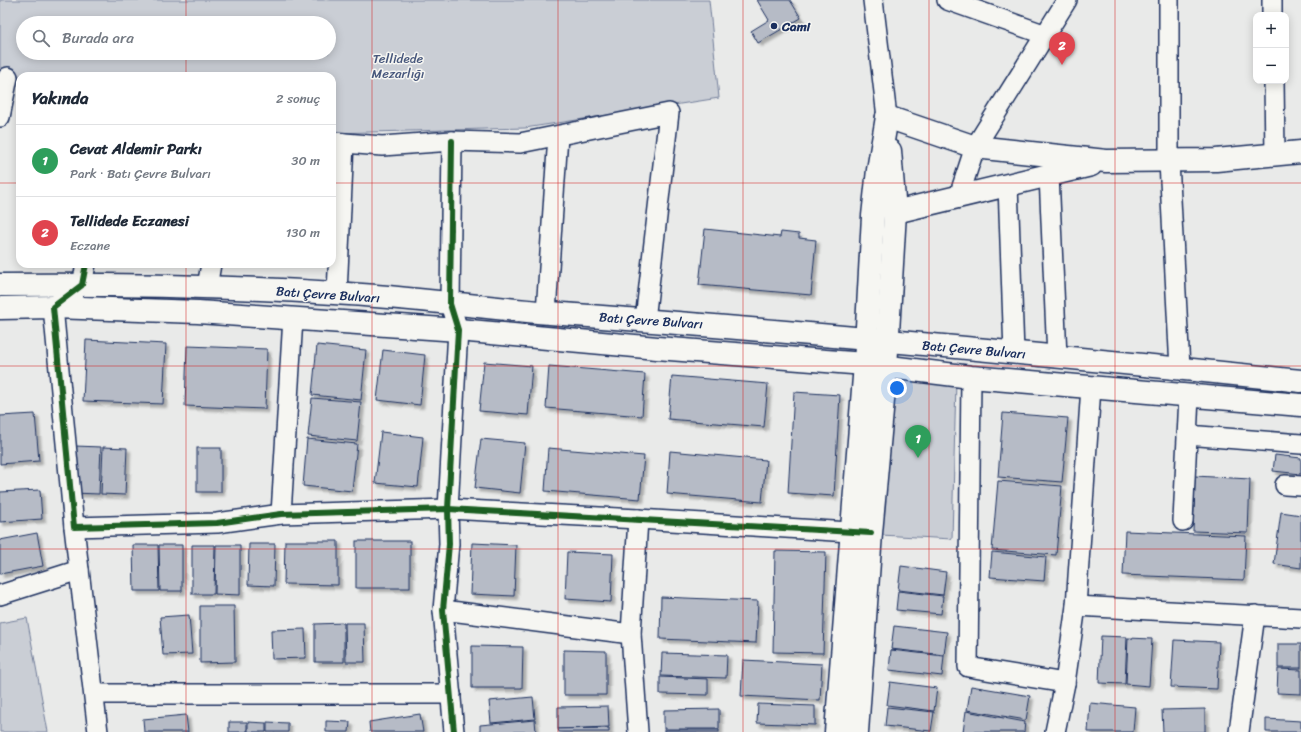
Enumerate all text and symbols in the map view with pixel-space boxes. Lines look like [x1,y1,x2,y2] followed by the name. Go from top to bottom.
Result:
[1253,12,1289,84] map controls
[1253,12,1289,48] button: +
[781,15,812,38] place label: Cami
[16,16,336,60] search box
[769,21,779,31] marker: Cami
[62,25,134,51] text: Burada ara
[30,27,52,49] icon: search
[1049,32,1075,65] pin: 2
[372,47,425,85] park label: Tellidede Mezarlığı
[1253,48,1289,84] button: −
[32,83,88,113] text: Yakında
[276,87,320,110] text: 2 sonuç
[70,136,202,162] text: Cevat Aldemir Parkı
[42,149,48,172] text: 1
[291,149,320,172] text: 30 m
[70,162,211,185] text: Park · Batı Çevre Bulvarı
[70,208,189,234] text: Tellidede Eczanesi
[41,221,49,244] text: 2
[286,221,320,244] text: 130 m
[70,234,110,257] text: Eczane
[275,279,381,310] street label: Batı Çevre Bulvarı
[598,305,704,336] street label: Batı Çevre Bulvarı
[921,334,1027,366] street label: Batı Çevre Bulvarı
[887,378,907,398] your location
[905,425,931,458] pin: 1

